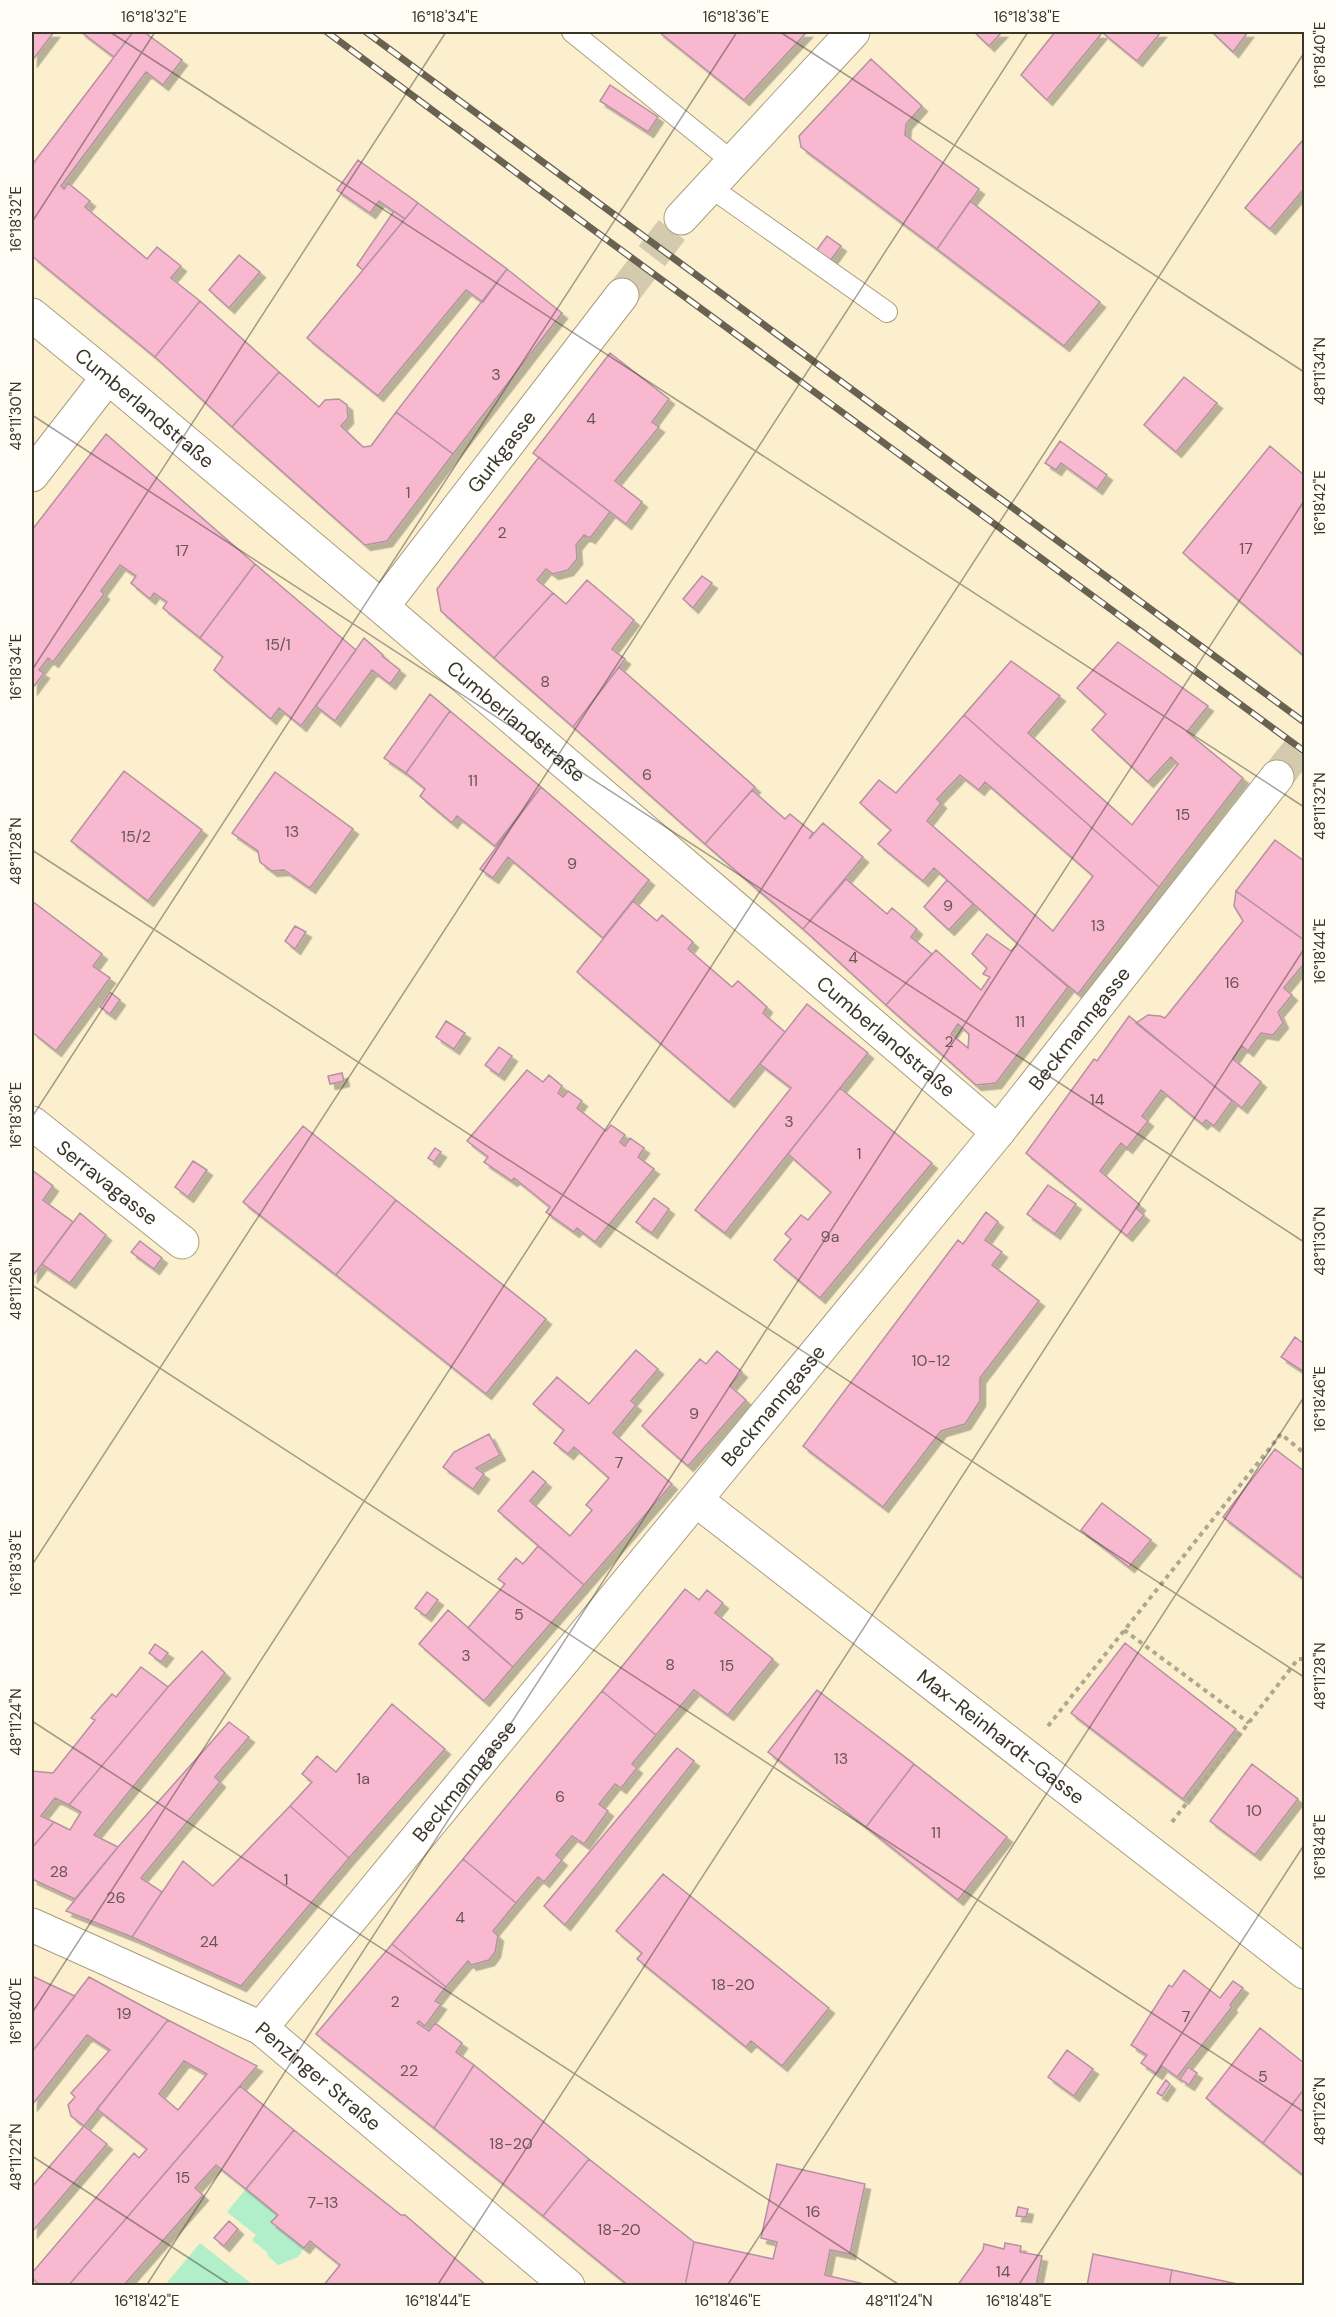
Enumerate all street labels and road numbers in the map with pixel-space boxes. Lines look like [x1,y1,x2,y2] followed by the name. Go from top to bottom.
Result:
[69,342,220,474] street label: Cumberlandstraße
[461,405,542,498] street label: Gurkgasse
[441,655,591,788] street label: Cumberlandstraße
[1023,961,1136,1095] street label: Beckmanngasse
[811,970,961,1103] street label: Cumberlandstraße
[51,1134,163,1231] street label: Serravagasse
[715,1339,831,1472] street label: Beckmanngasse
[912,1663,1090,1810] street label: Max-Reinhardt-Gasse
[407,1715,522,1847] street label: Beckmanngasse
[250,2016,387,2136] street label: Penzinger Straße

